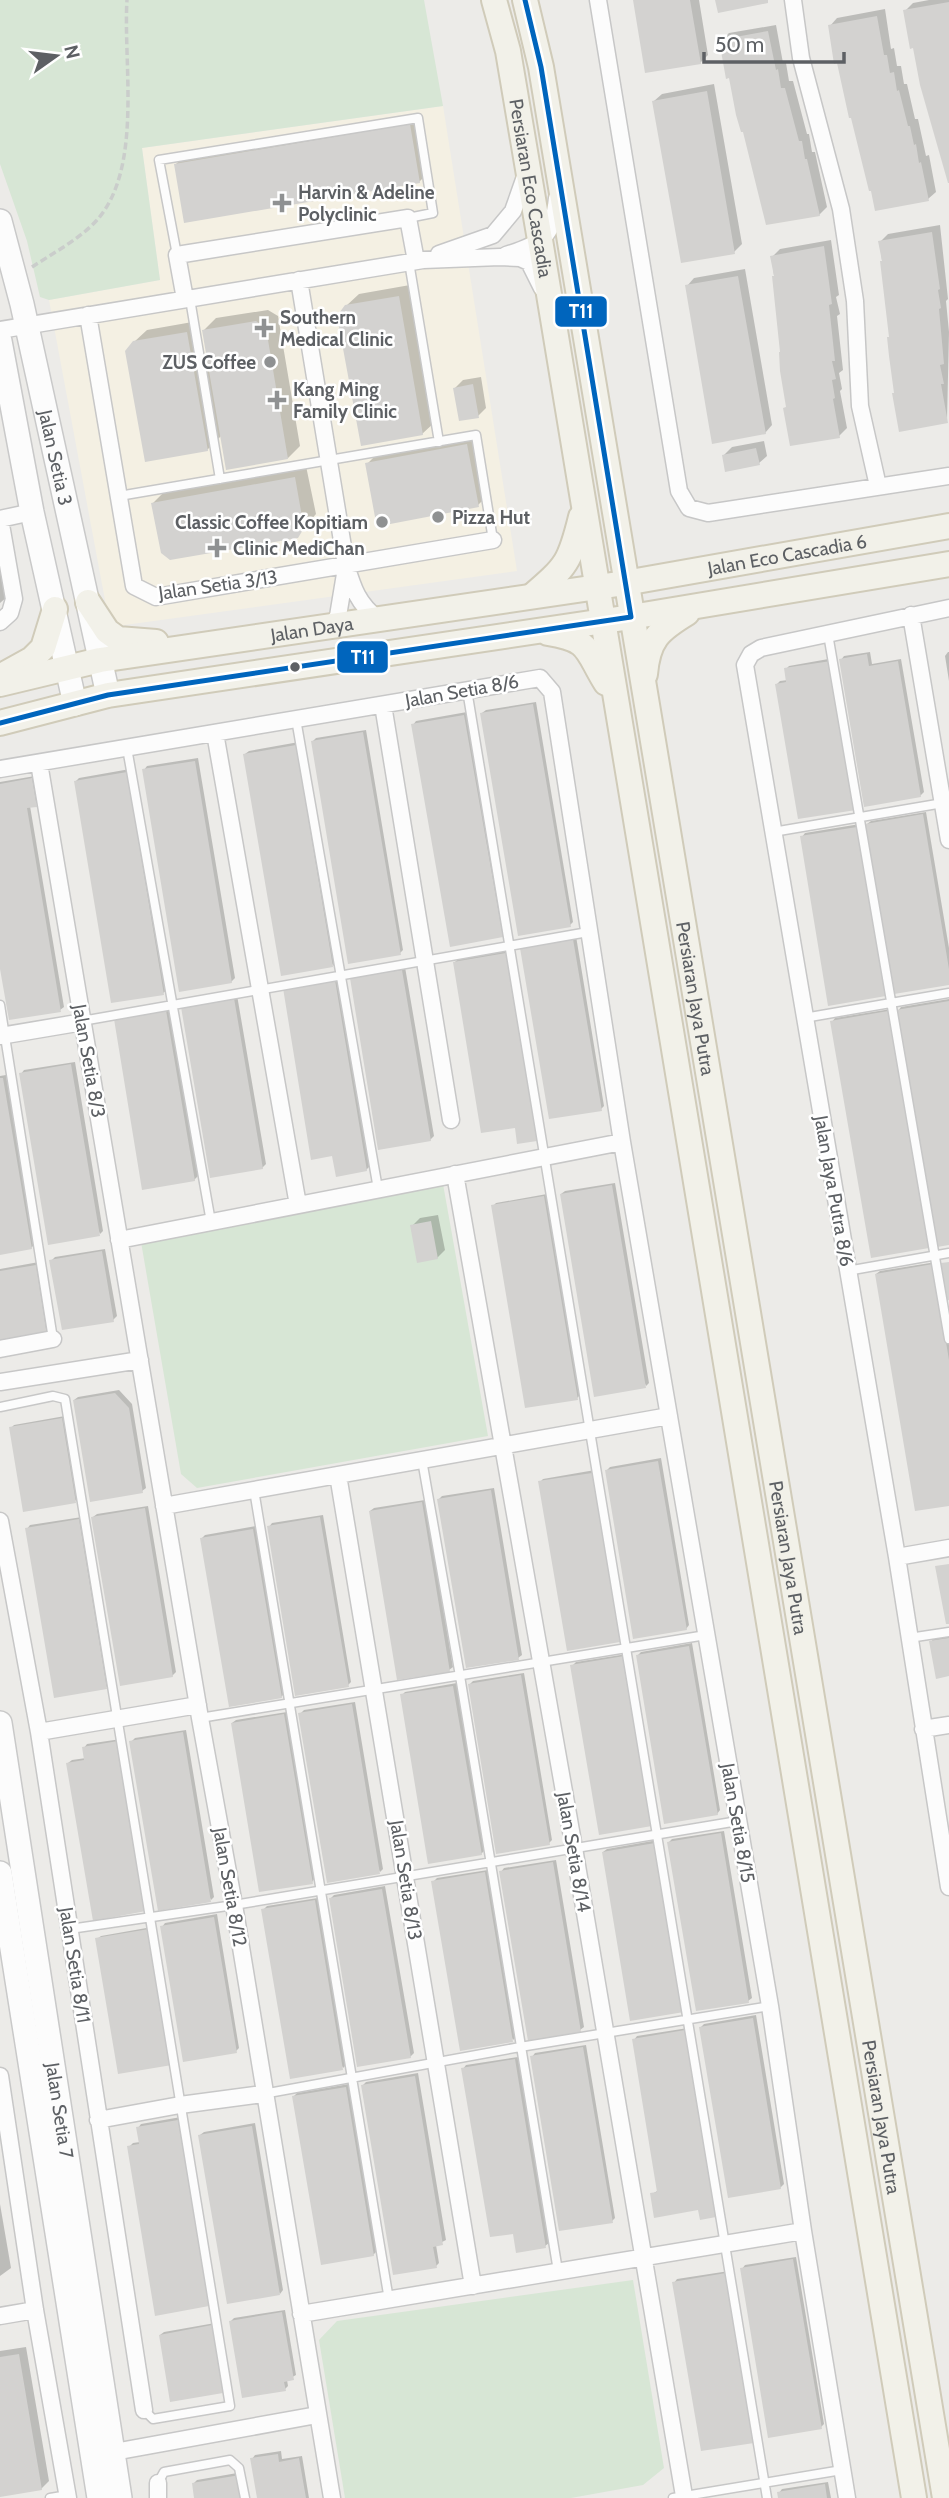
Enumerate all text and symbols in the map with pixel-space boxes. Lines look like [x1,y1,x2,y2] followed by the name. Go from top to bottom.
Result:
[21,21,91,91] north arrow
[704,21,844,65] scale bar
[715,32,764,57] text: 50 m
[59,43,85,61] text: N
[505,97,558,279] street label: Persiaran Eco Cascadia
[298,181,435,226] place label: Harvin & Adeline Polyclinic
[272,193,292,213] marker: Harvin & Adeline Polyclinic
[554,295,608,328] line badge: T11
[569,300,593,323] text: T11
[280,306,393,351] place label: Southern Medical Clinic
[254,318,274,338] marker: Southern Medical Clinic
[162,351,256,374] place label: ZUS Coffee
[262,354,278,370] marker: ZUS Coffee
[293,378,397,423] place label: Kang Ming Family Clinic
[267,390,287,410] marker: Kang Ming Family Clinic
[34,407,77,507] street label: Jalan Setia 3
[452,506,531,529] place label: Pizza Hut
[430,509,446,525] marker: Pizza Hut
[175,511,368,534] place label: Classic Coffee Kopitiam
[374,514,390,530] marker: Classic Coffee Kopitiam
[705,529,868,580] street label: Jalan Eco Cascadia 6
[233,537,365,560] place label: Clinic MediChan
[207,538,227,558] marker: Clinic MediChan
[156,565,279,605] street label: Jalan Setia 3/13
[268,611,355,646] street label: Jalan Daya
[336,640,389,674] line badge: T11
[351,646,375,669] text: T11
[288,660,302,674] unlabelled marker
[402,670,521,712] street label: Jalan Setia 8/6
[672,920,720,1077] street label: Persiaran Jaya Putra
[68,1001,110,1120] street label: Jalan Setia 8/3
[809,1113,859,1268] street label: Jalan Jaya Putra 8/6
[765,1479,813,1636] street label: Persiaran Jaya Putra
[716,1760,760,1885] street label: Jalan Setia 8/15
[552,1789,596,1914] street label: Jalan Setia 8/14
[385,1817,427,1942] street label: Jalan Setia 8/13
[208,1825,252,1948] street label: Jalan Setia 8/12
[54,1904,96,2025] street label: Jalan Setia 8/11
[858,2038,906,2196] street label: Persiaran Jaya Putra
[41,2060,79,2160] street label: Jalan Setia 7

